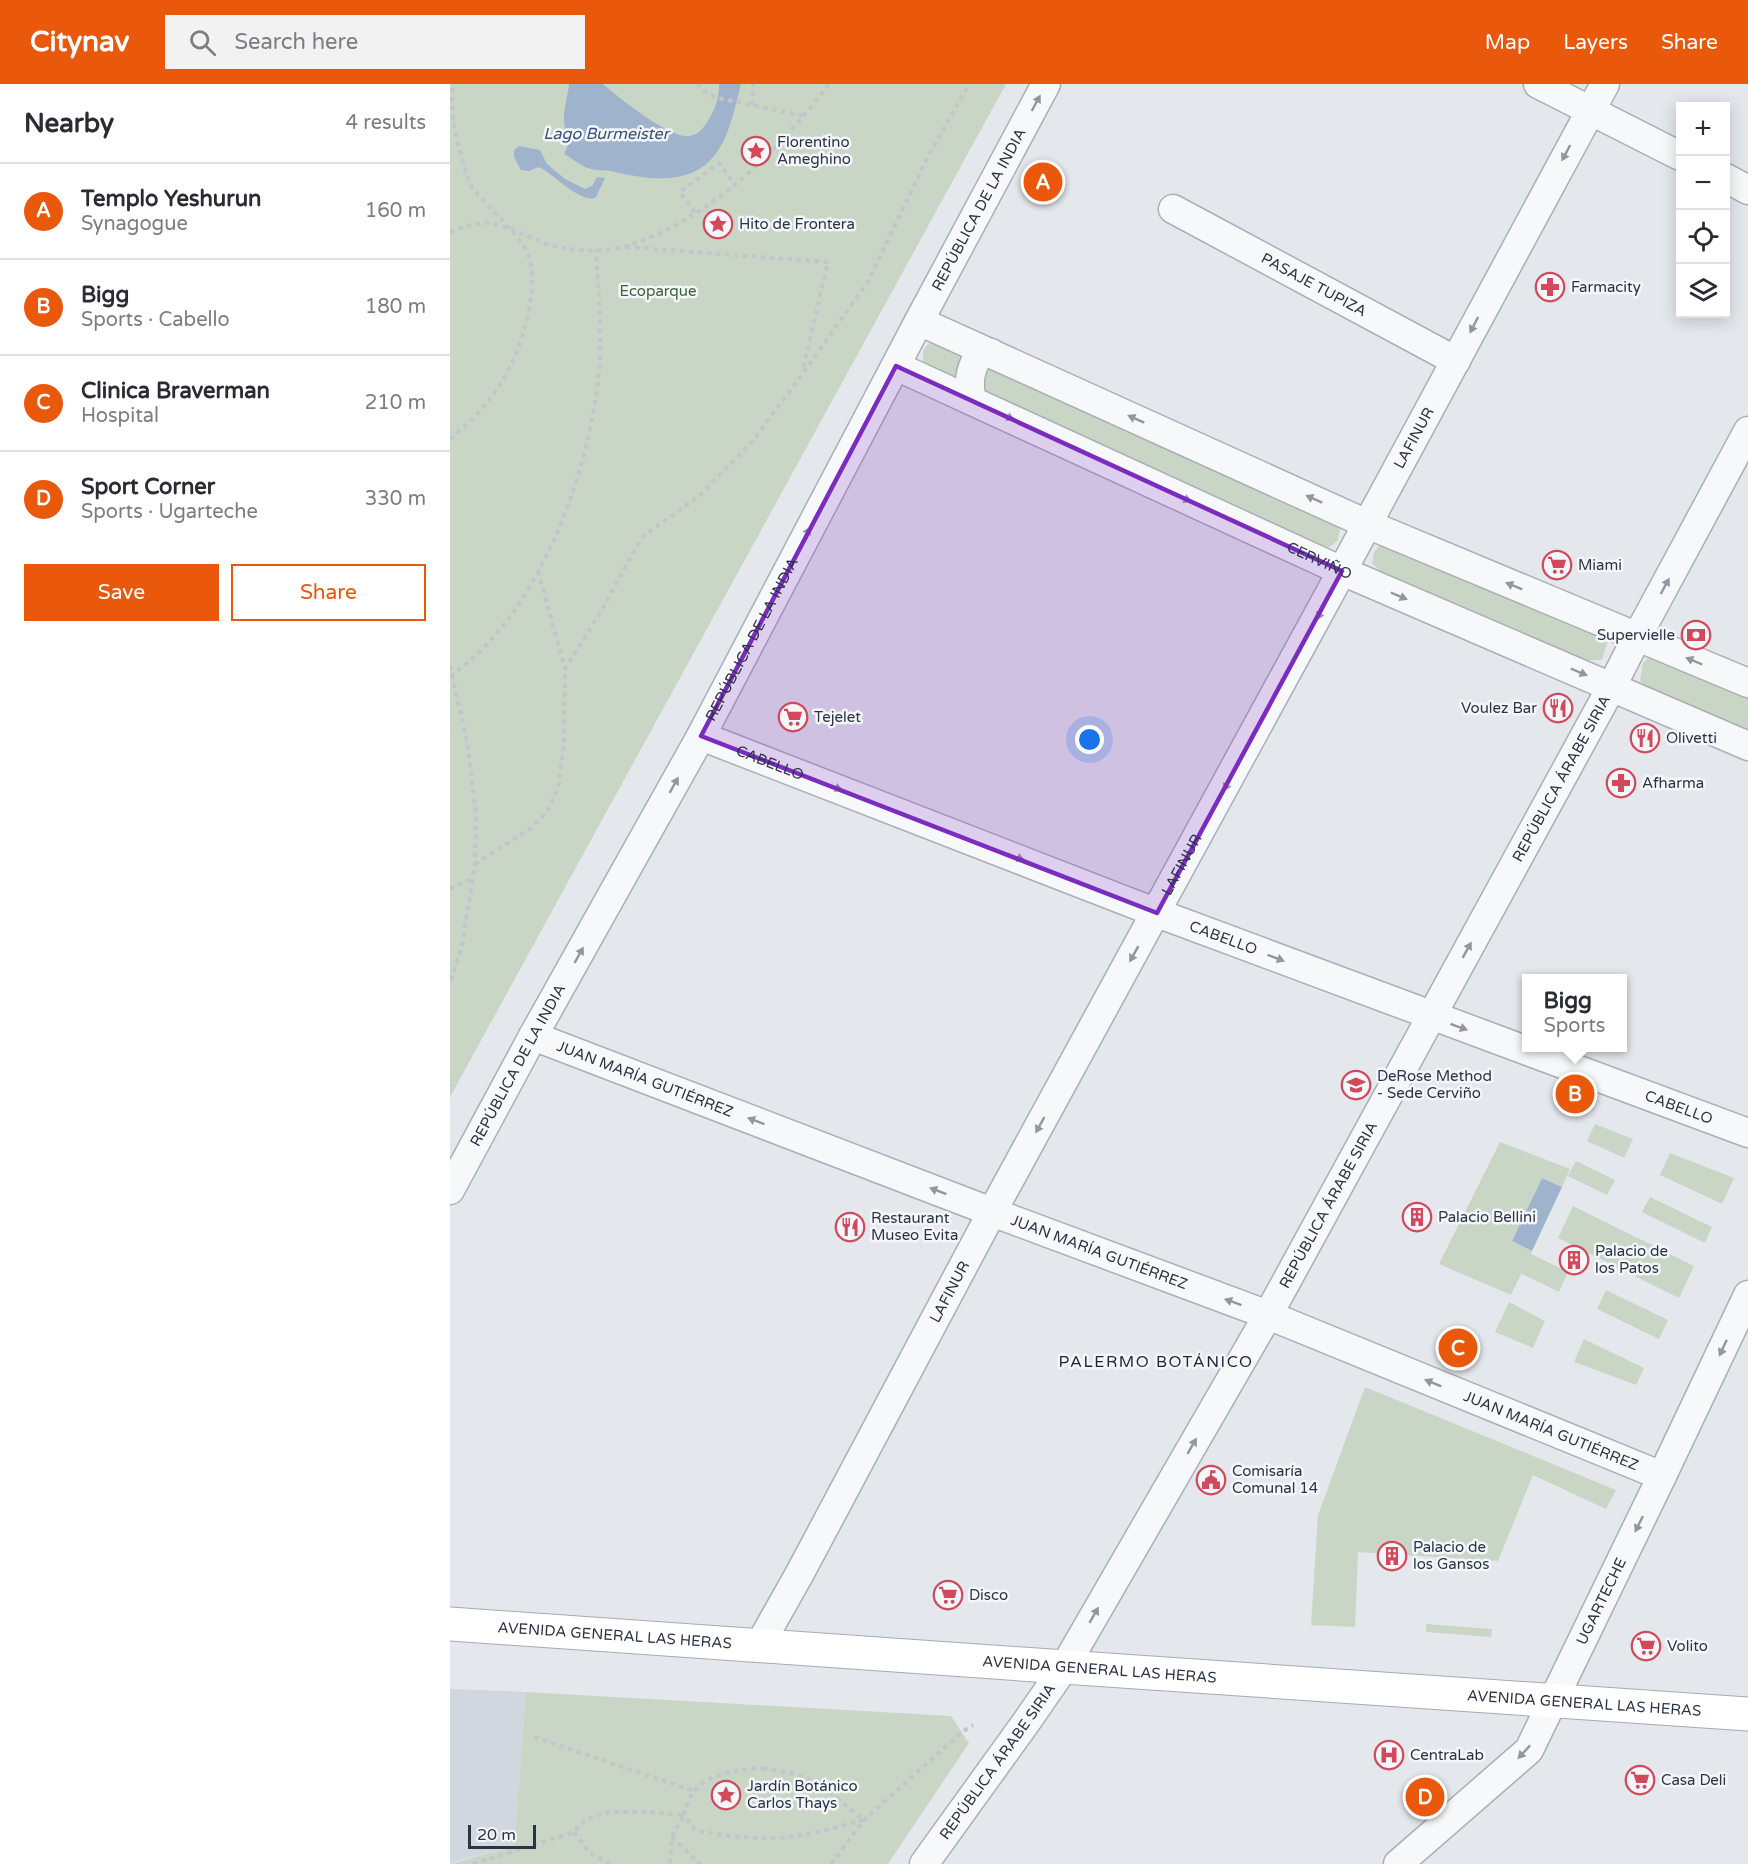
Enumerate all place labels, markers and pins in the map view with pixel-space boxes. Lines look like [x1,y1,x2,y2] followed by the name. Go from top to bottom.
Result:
[777,133,851,168] place label: Florentino Ameghino
[740,135,772,167] place icon: Florentino Ameghino
[1024,160,1062,204] pin: A
[702,208,734,240] place icon: Hito de Frontera
[739,215,855,233] place label: Hito de Frontera
[1534,271,1566,303] pharmacy icon: Farmacity
[1571,278,1641,296] place label: Farmacity
[1541,549,1573,581] supermarket icon: Miami
[1578,556,1622,574] place label: Miami
[1680,619,1712,651] bank icon: Supervielle
[1597,626,1675,644] place label: Supervielle
[1542,692,1574,724] restaurant icon: Voulez Bar
[1461,699,1537,717] place label: Voulez Bar
[777,701,809,733] supermarket icon: Tejelet
[814,708,861,726] place label: Tejelet
[1629,722,1661,754] restaurant icon: Olivetti
[1666,729,1717,747] place label: Olivetti
[1605,767,1637,799] pharmacy icon: Afharma
[1642,774,1704,792] place label: Afharma
[1377,1067,1492,1102] place label: DeRose Method - Sede Cerviño
[1340,1069,1372,1101] school or university icon: DeRose Method - Sede Cerviño
[1556,1072,1594,1116] pin: B
[1401,1201,1433,1233] building icon: Palacio Bellini
[1438,1208,1536,1226] place label: Palacio Bellini
[871,1209,958,1244] place label: Restaurant Museo Evita
[834,1211,866,1243] restaurant icon: Restaurant Museo Evita
[1595,1242,1668,1277] place label: Palacio de los Patos
[1558,1244,1590,1276] building icon: Palacio de los Patos
[1438,1326,1478,1370] pin: C
[1232,1462,1318,1497] place label: Comisaría Comunal 14
[1195,1464,1227,1496] public building icon: Comisaría Comunal 14
[1413,1538,1489,1573] place label: Palacio de los Gansos
[1376,1540,1408,1572] building icon: Palacio de los Gansos
[932,1579,964,1611] supermarket icon: Disco
[969,1586,1008,1604] place label: Disco
[1630,1630,1662,1662] supermarket icon: Volito
[1667,1637,1708,1655] place label: Volito
[1373,1739,1405,1771] hospital icon: CentraLab
[1410,1746,1484,1764] place label: CentraLab
[1624,1764,1656,1796] supermarket icon: Casa Deli
[1661,1771,1726,1789] place label: Casa Deli
[1406,1774,1444,1820] pin: D
[747,1777,858,1812] place label: Jardín Botánico Carlos Thays
[710,1779,742,1811] place icon: Jardín Botánico Carlos Thays

